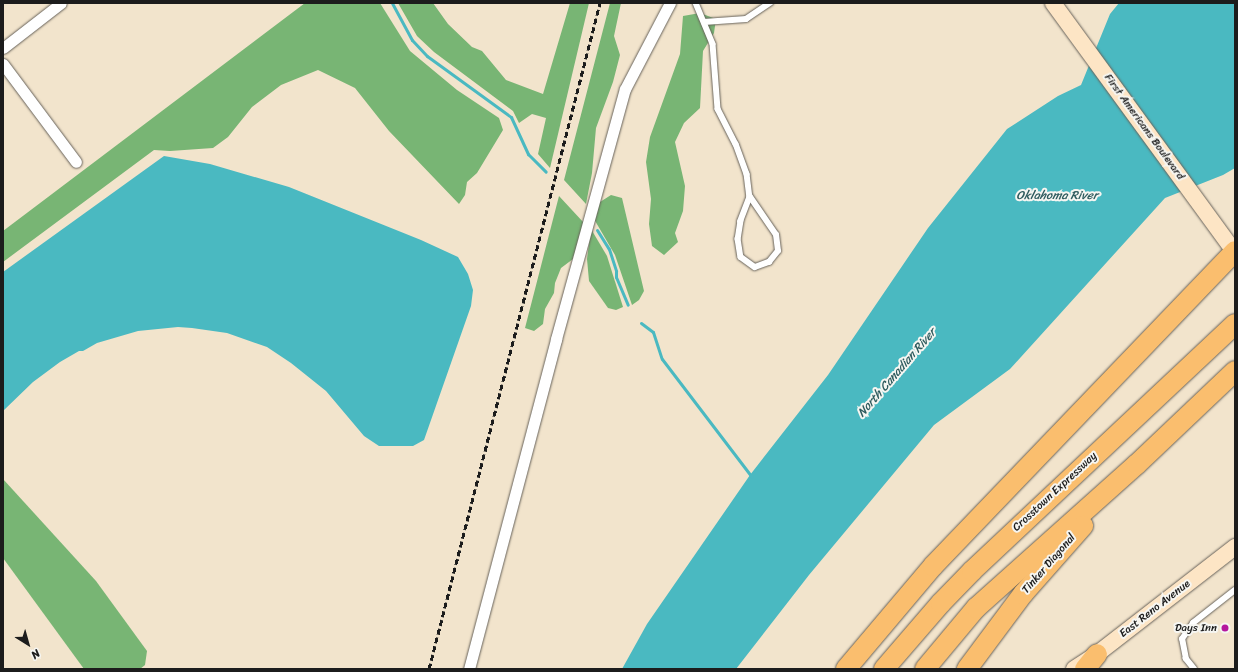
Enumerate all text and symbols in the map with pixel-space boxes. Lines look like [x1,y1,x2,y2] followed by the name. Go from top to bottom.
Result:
[1101,72,1187,182] street label: First Americans Boulevard
[1016,189,1098,203] water label: Oklahoma River
[855,326,939,420] water label: North Canadian River
[1010,450,1100,534] street label: Crosstown Expressway
[1020,531,1078,597] street label: Tinker Diagonal
[1117,577,1193,641] street label: East Reno Avenue
[1175,621,1217,635] place label: Days Inn
[1220,623,1230,633] marker: Days Inn
[8,624,48,664] north arrow
[27,644,44,664] text: N

